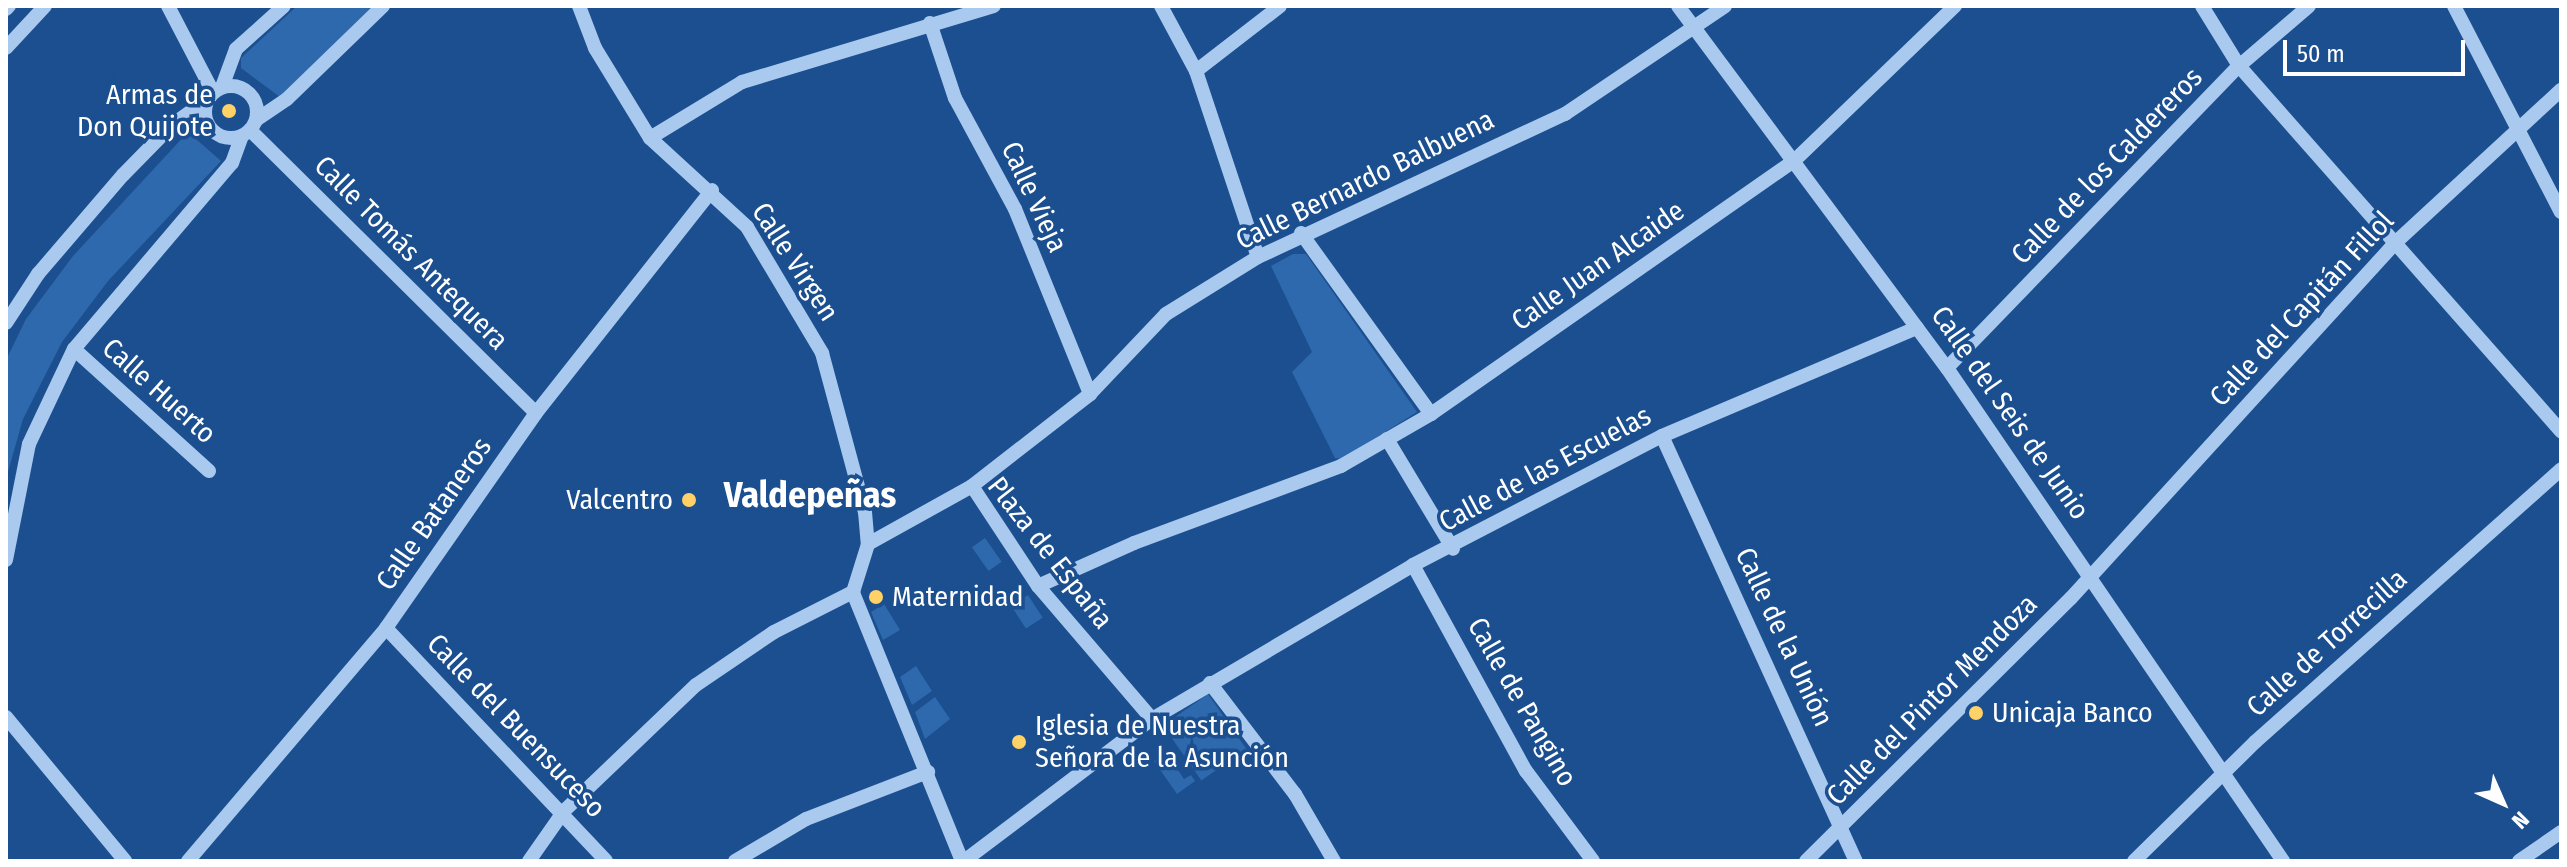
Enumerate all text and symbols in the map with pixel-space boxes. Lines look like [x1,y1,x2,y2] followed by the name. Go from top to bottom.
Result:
[2287,24,2469,74] scale bar
[2297,40,2345,68] text: 50 m
[2004,61,2210,271] street label: Calle de los Caldereros
[77,78,213,144] place label: Armas de Don Quijote
[220,102,238,120] marker: Armas de Don Quijote
[1230,103,1500,257] street label: Calle Bernardo Balbuena
[994,136,1074,258] street label: Calle Vieja
[307,149,515,357] street label: Calle Tomás Antequera
[1505,194,1691,338] street label: Calle Juan Alcaide
[744,196,846,328] street label: Calle Virgen
[2203,205,2401,413] street label: Calle del Capitán Fillol
[1924,300,2096,526] street label: Calle del Seis de Junio
[95,331,223,451] street label: Calle Huerto
[1433,399,1657,539] street label: Calle de las Escuelas
[369,431,499,597] street label: Calle Bataneros
[980,470,1120,636] street label: Plaza de España
[724,474,896,518] district label: Valdepeñas
[566,483,673,517] place label: Valcentro
[680,491,698,509] marker: Valcentro
[1728,542,1840,732] street label: Calle de la Unión
[2240,562,2414,724] street label: Calle de Torrecilla
[892,580,1024,614] place label: Maternidad
[867,588,885,606] marker: Maternidad
[1820,588,2044,812] street label: Calle del Pintor Mendoza
[1460,612,1584,792] street label: Calle de Pangino
[420,627,612,825] street label: Calle del Buensuceso
[1992,696,2153,730] place label: Unicaja Banco
[1967,704,1985,722] marker: Unicaja Banco
[1035,709,1289,775] place label: Iglesia de Nuestra Señora de la Asunción
[1010,733,1028,751] marker: Iglesia de Nuestra Señora de la Asunción
[2463,763,2543,843] north arrow
[2506,806,2535,835] text: N

